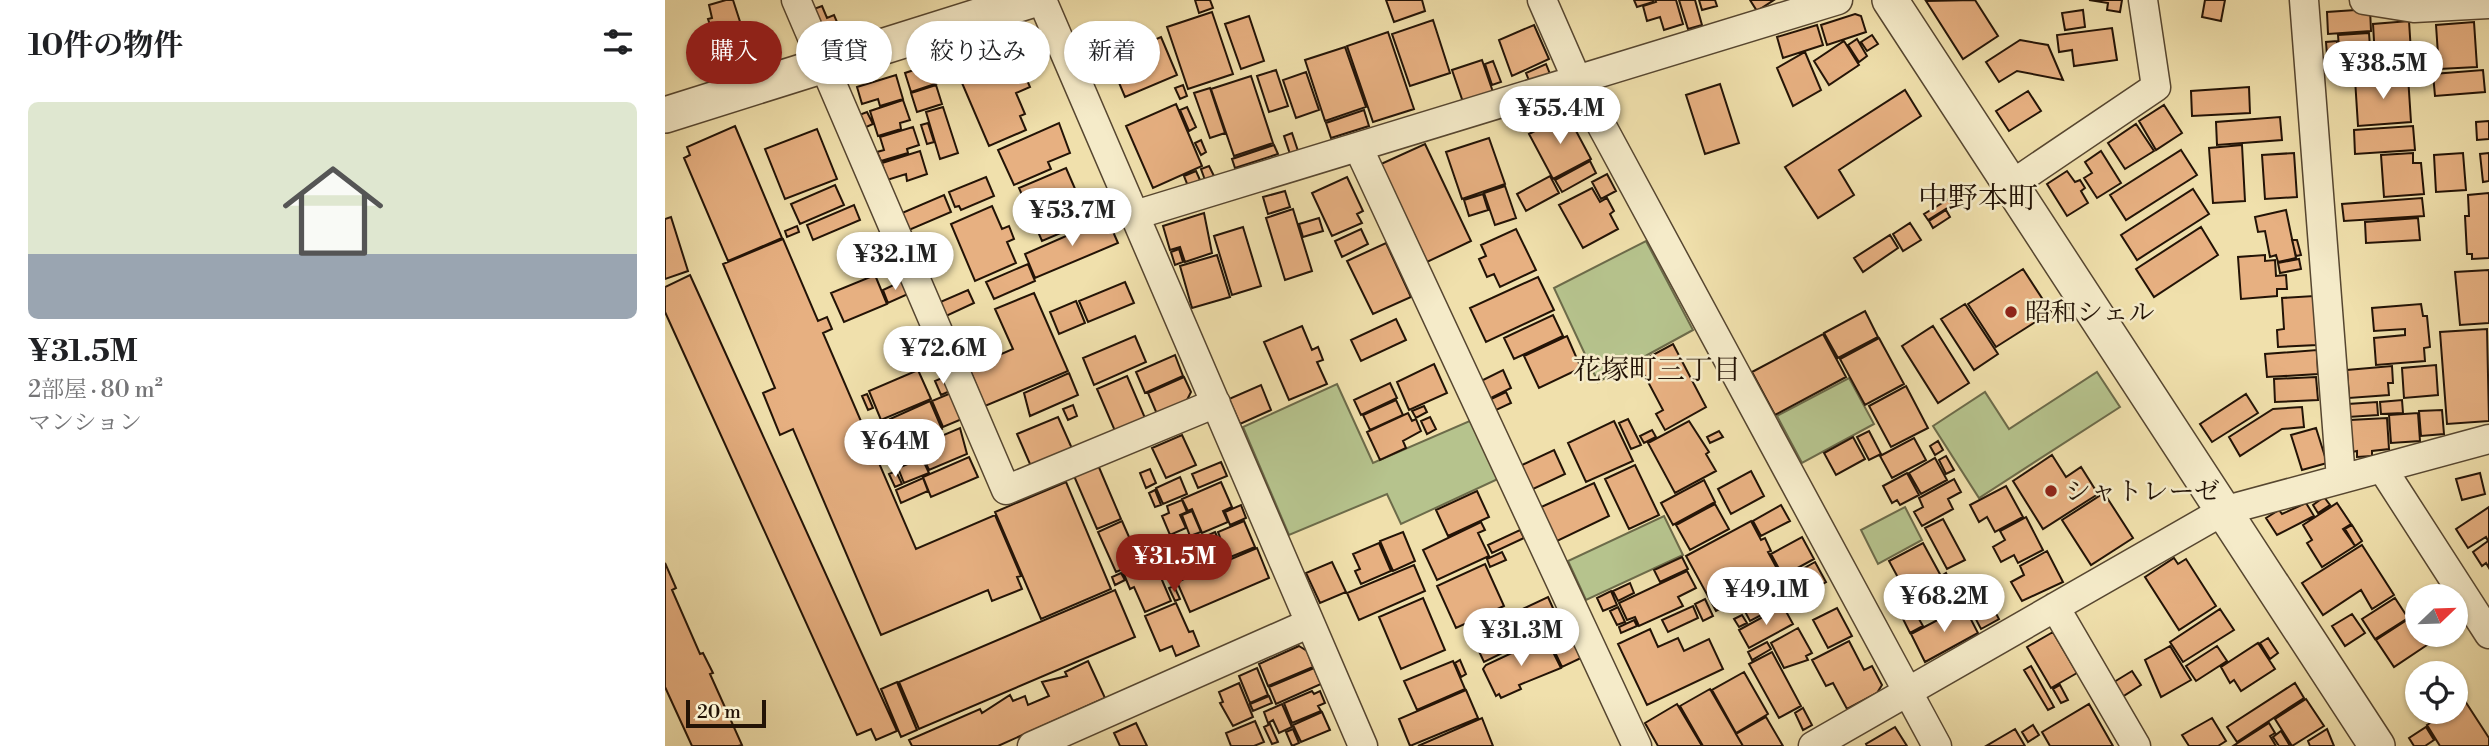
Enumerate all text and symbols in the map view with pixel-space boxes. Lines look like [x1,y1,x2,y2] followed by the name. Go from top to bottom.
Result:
[686,21,782,84] chip: 購入
[796,21,892,84] chip: 賃貸
[906,21,1050,84] chip: 絞り込み
[1064,21,1160,84] chip: 新着
[599,23,637,61] icon: filters
[28,27,183,65] text: 10件の物件
[2326,42,2440,101] pin: ¥38.5M
[2339,50,2427,78] text: ¥38.5M
[1503,86,1617,146] pin: ¥55.4M
[1515,95,1605,123] text: ¥55.4M
[270,148,396,274] icon: home
[1918,180,2038,218] district label: 中野本町
[1015,188,1129,248] pin: ¥53.7M
[1029,197,1115,225] text: ¥53.7M
[838,232,952,292] pin: ¥32.1M
[853,241,937,269] text: ¥32.1M
[2025,297,2154,329] place label: 昭和シェル
[2003,304,2019,320] marker: 昭和シェル
[886,326,1000,386] pin: ¥72.6M
[28,333,138,371] text: ¥31.5M
[899,335,987,363] text: ¥72.6M
[1573,353,1741,388] district label: 花塚町三丁目
[28,376,163,404] text: 2部屋 · 80 m²
[28,409,142,437] text: マンション
[854,420,936,479] pin: ¥64M
[860,428,930,456] text: ¥64M
[2065,476,2220,508] place label: シャトレーゼ
[2043,483,2059,499] marker: シャトレーゼ
[1117,534,1231,594] pin: ¥31.5M
[1132,543,1216,571] text: ¥31.5M
[1709,568,1823,627] pin: ¥49.1M
[1887,574,2001,634] pin: ¥68.2M
[1723,576,1809,604] text: ¥49.1M
[1900,583,1988,611] text: ¥68.2M
[2405,584,2467,648] north arrow
[2405,584,2468,724] map controls
[1464,608,1578,668] pin: ¥31.3M
[1479,617,1563,645] text: ¥31.3M
[2405,661,2468,724] button: locate
[686,697,767,729] scale bar
[697,700,741,724] text: 20 m

